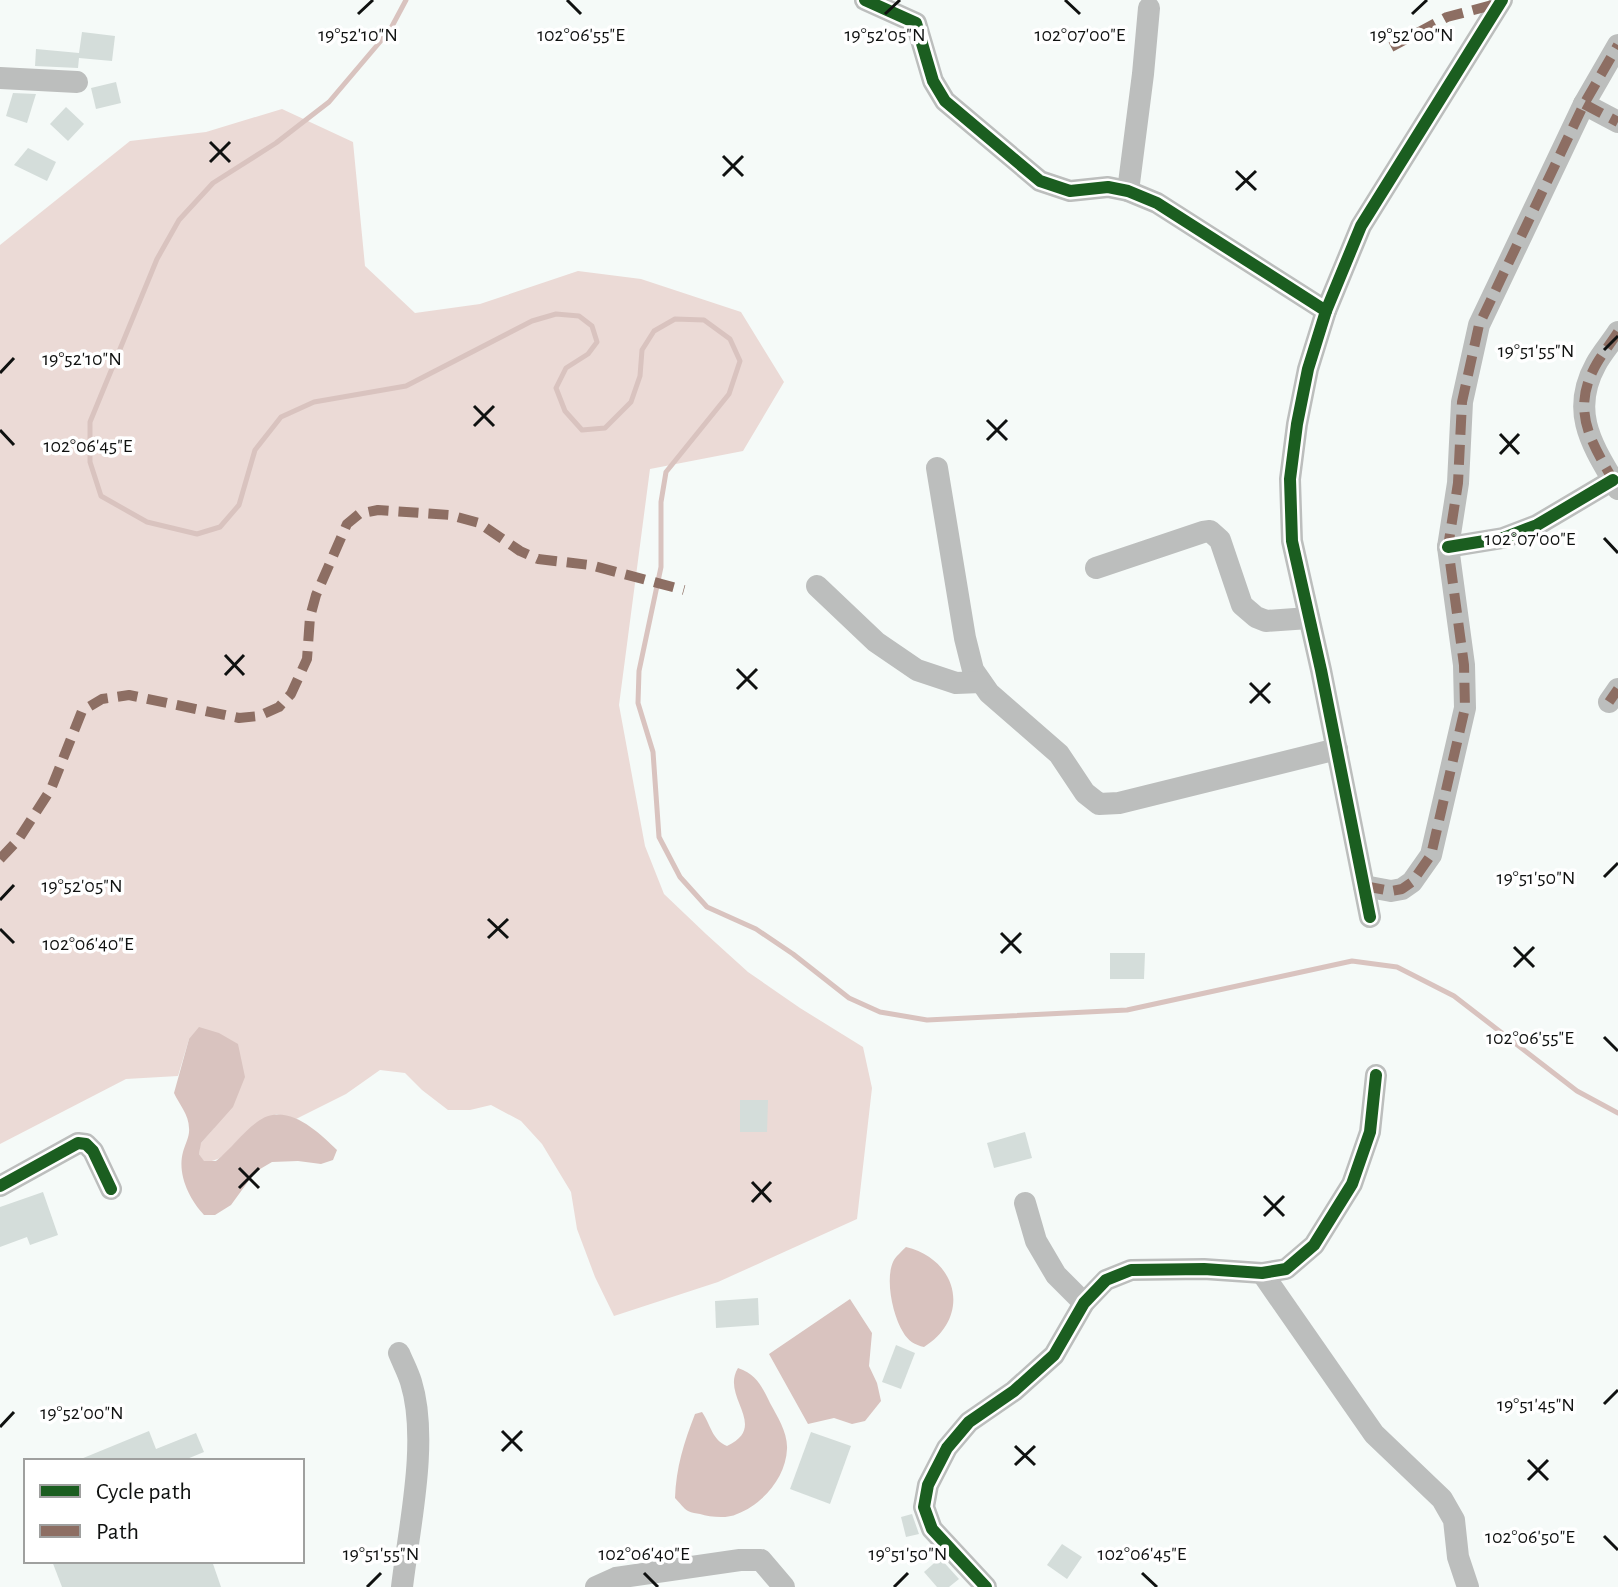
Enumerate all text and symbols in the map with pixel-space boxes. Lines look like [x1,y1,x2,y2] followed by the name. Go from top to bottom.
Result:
[318,25,398,45] text: 19°52'10"N
[537,25,625,45] text: 102°06'55"E
[844,25,926,45] text: 19°52'05"N
[1035,25,1126,45] text: 102°07'00"E
[1370,25,1454,45] text: 19°52'00"N
[1498,341,1574,361] text: 19°51'55"N
[42,349,122,369] text: 19°52'10"N
[44,436,133,456] text: 102°06'45"E
[1485,529,1576,549] text: 102°07'00"E
[1497,868,1575,888] text: 19°51'50"N
[41,876,123,896] text: 19°52'05"N
[42,934,134,954] text: 102°06'40"E
[1486,1028,1574,1048] text: 102°06'55"E
[1497,1395,1575,1415] text: 19°51'45"N
[40,1403,124,1423] text: 19°52'00"N
[24,1459,304,1563] legend
[96,1480,192,1504] text: Cycle path
[96,1520,139,1544] text: Path
[1485,1527,1575,1547] text: 102°06'50"E
[343,1544,419,1564] text: 19°51'55"N
[598,1544,690,1564] text: 102°06'40"E
[869,1544,947,1564] text: 19°51'50"N
[1098,1544,1187,1564] text: 102°06'45"E

